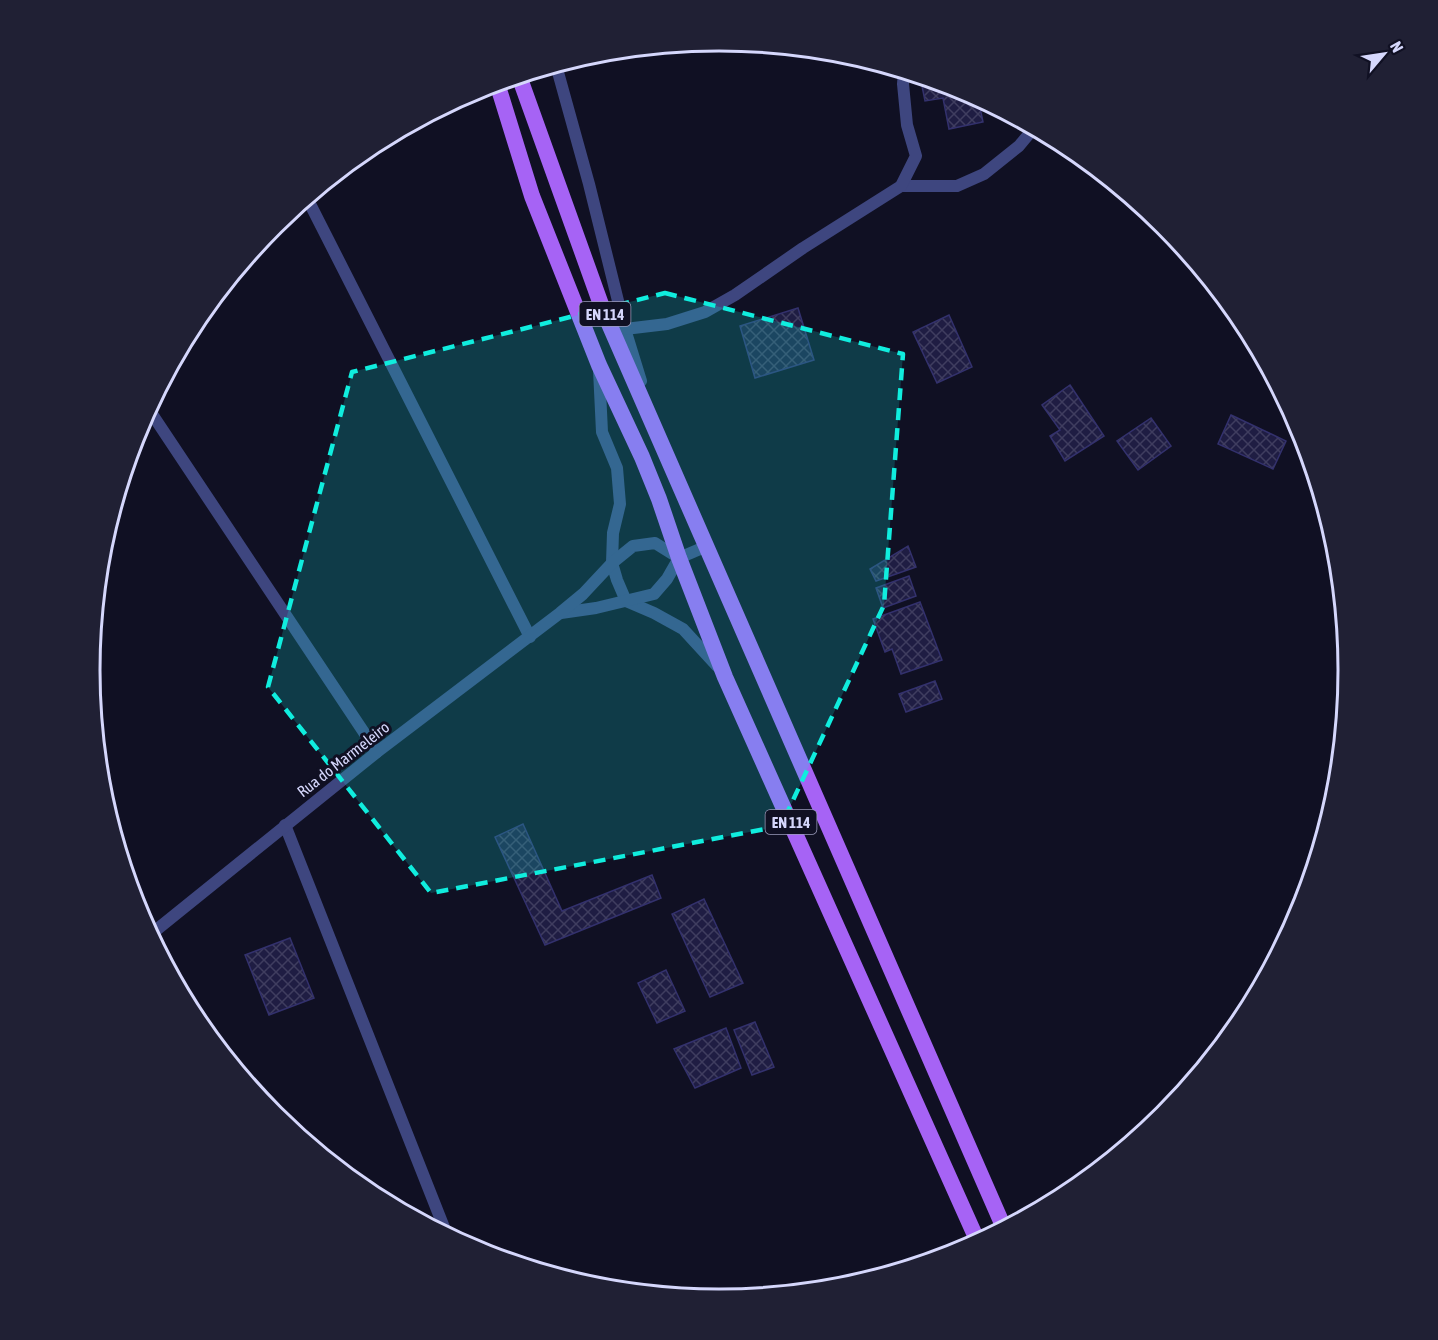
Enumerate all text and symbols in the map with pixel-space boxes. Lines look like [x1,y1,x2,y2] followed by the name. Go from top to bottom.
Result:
[1354,24,1414,84] north arrow
[1387,38,1407,55] text: N
[580,302,630,326] road number: EN 114
[293,718,393,800] street label: Rua do Marmeleiro
[766,810,816,834] road number: EN 114

